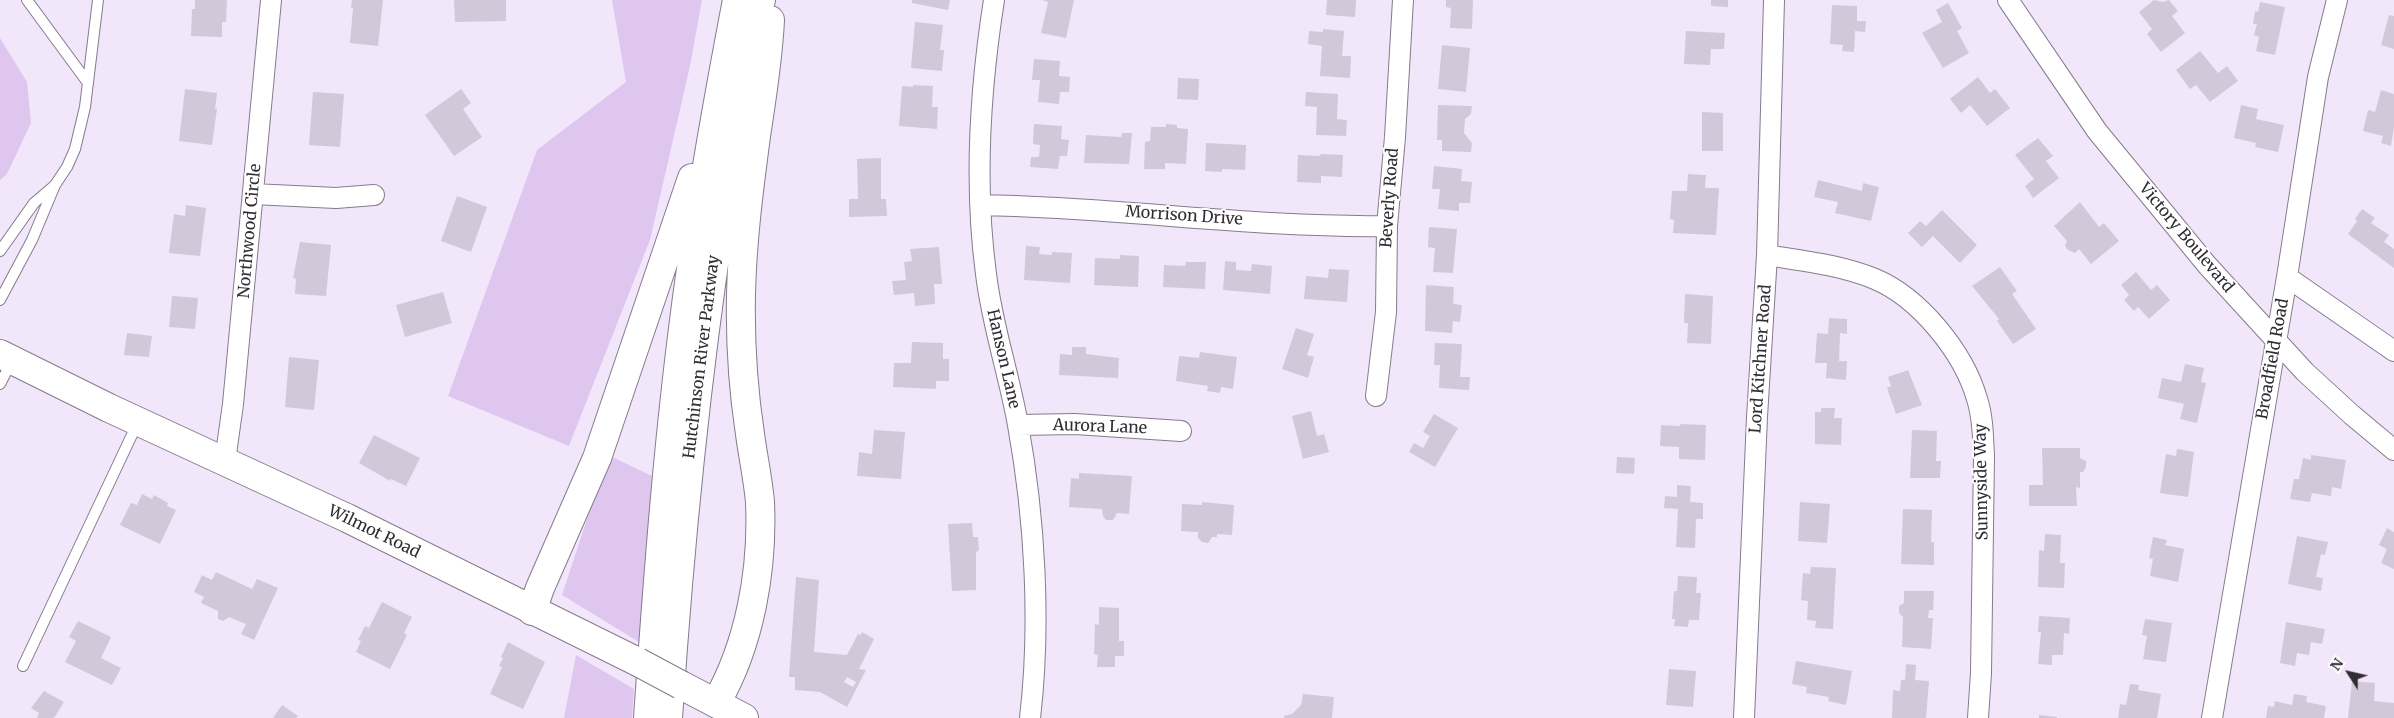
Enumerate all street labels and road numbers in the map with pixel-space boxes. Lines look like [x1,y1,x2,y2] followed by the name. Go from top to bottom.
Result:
[1377,147,1403,249] street label: Beverly Road
[235,163,265,299] street label: Northwood Circle
[2135,179,2237,297] street label: Victory Boulevard
[1125,202,1243,230] street label: Morrison Drive
[680,254,724,460] street label: Hutchinson River Parkway
[1746,284,1776,434] street label: Lord Kitchner Road
[2253,297,2293,421] street label: Broadfield Road
[982,307,1024,411] street label: Hanson Lane
[1053,416,1147,438] street label: Aurora Lane
[1971,423,1993,541] street label: Sunnyside Way
[325,501,423,563] street label: Wilmot Road

